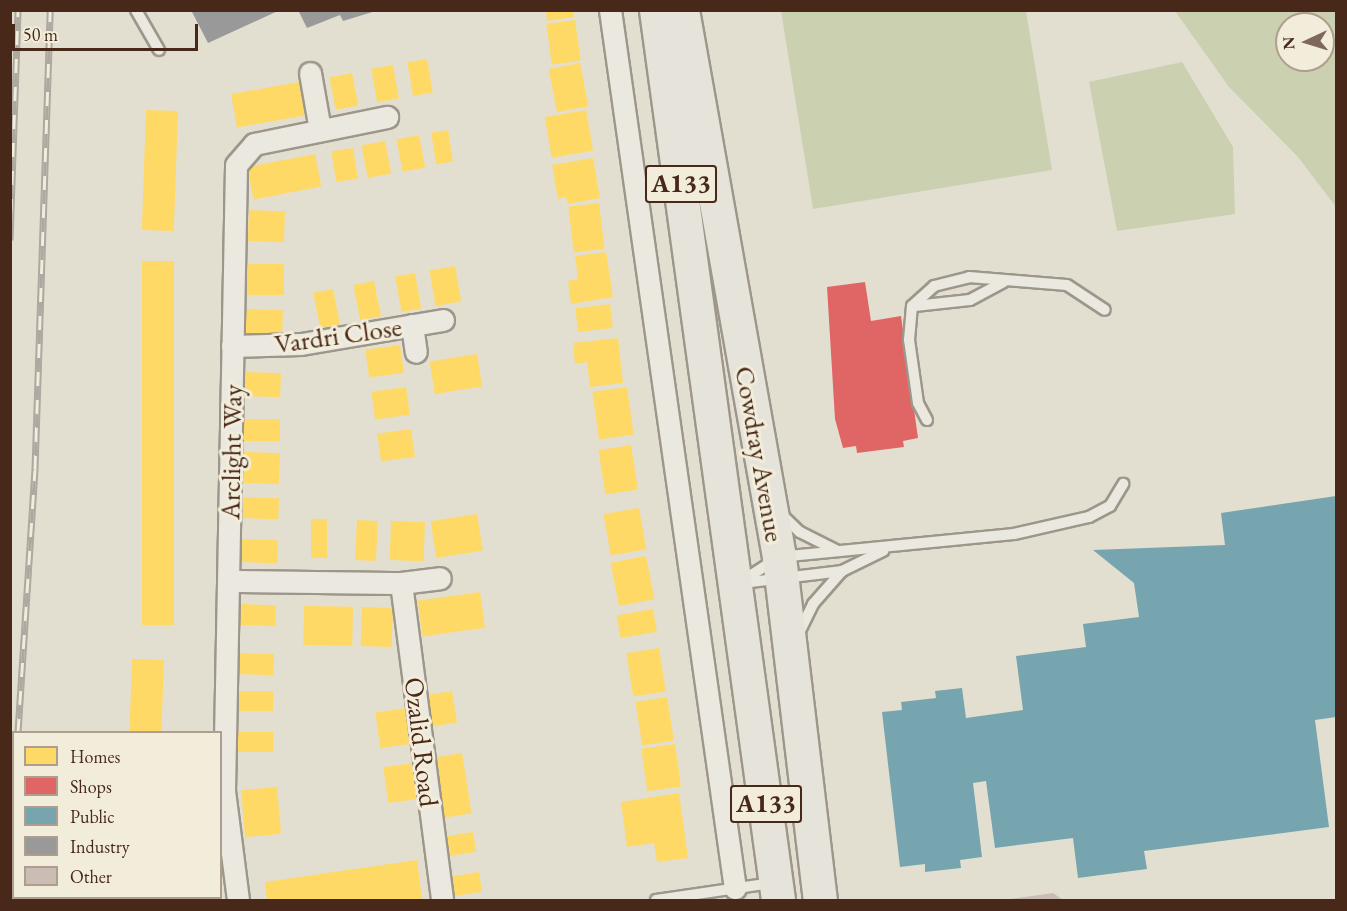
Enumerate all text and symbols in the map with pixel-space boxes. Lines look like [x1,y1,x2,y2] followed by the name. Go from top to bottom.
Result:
[15,12,201,50] scale bar
[1275,12,1335,72] north arrow
[23,23,58,46] text: 50 m
[1278,36,1299,50] text: N
[645,161,717,207] road number: A133
[272,310,404,360] street label: Vardri Close
[729,364,791,544] street label: Cowdray Avenue
[214,384,248,520] street label: Arclight Way
[398,675,446,809] street label: Ozalid Road
[12,731,222,899] legend
[70,745,120,768] text: Homes
[70,775,112,798] text: Shops
[730,781,802,827] road number: A133
[70,805,114,828] text: Public
[70,835,130,858] text: Industry
[70,865,112,888] text: Other

